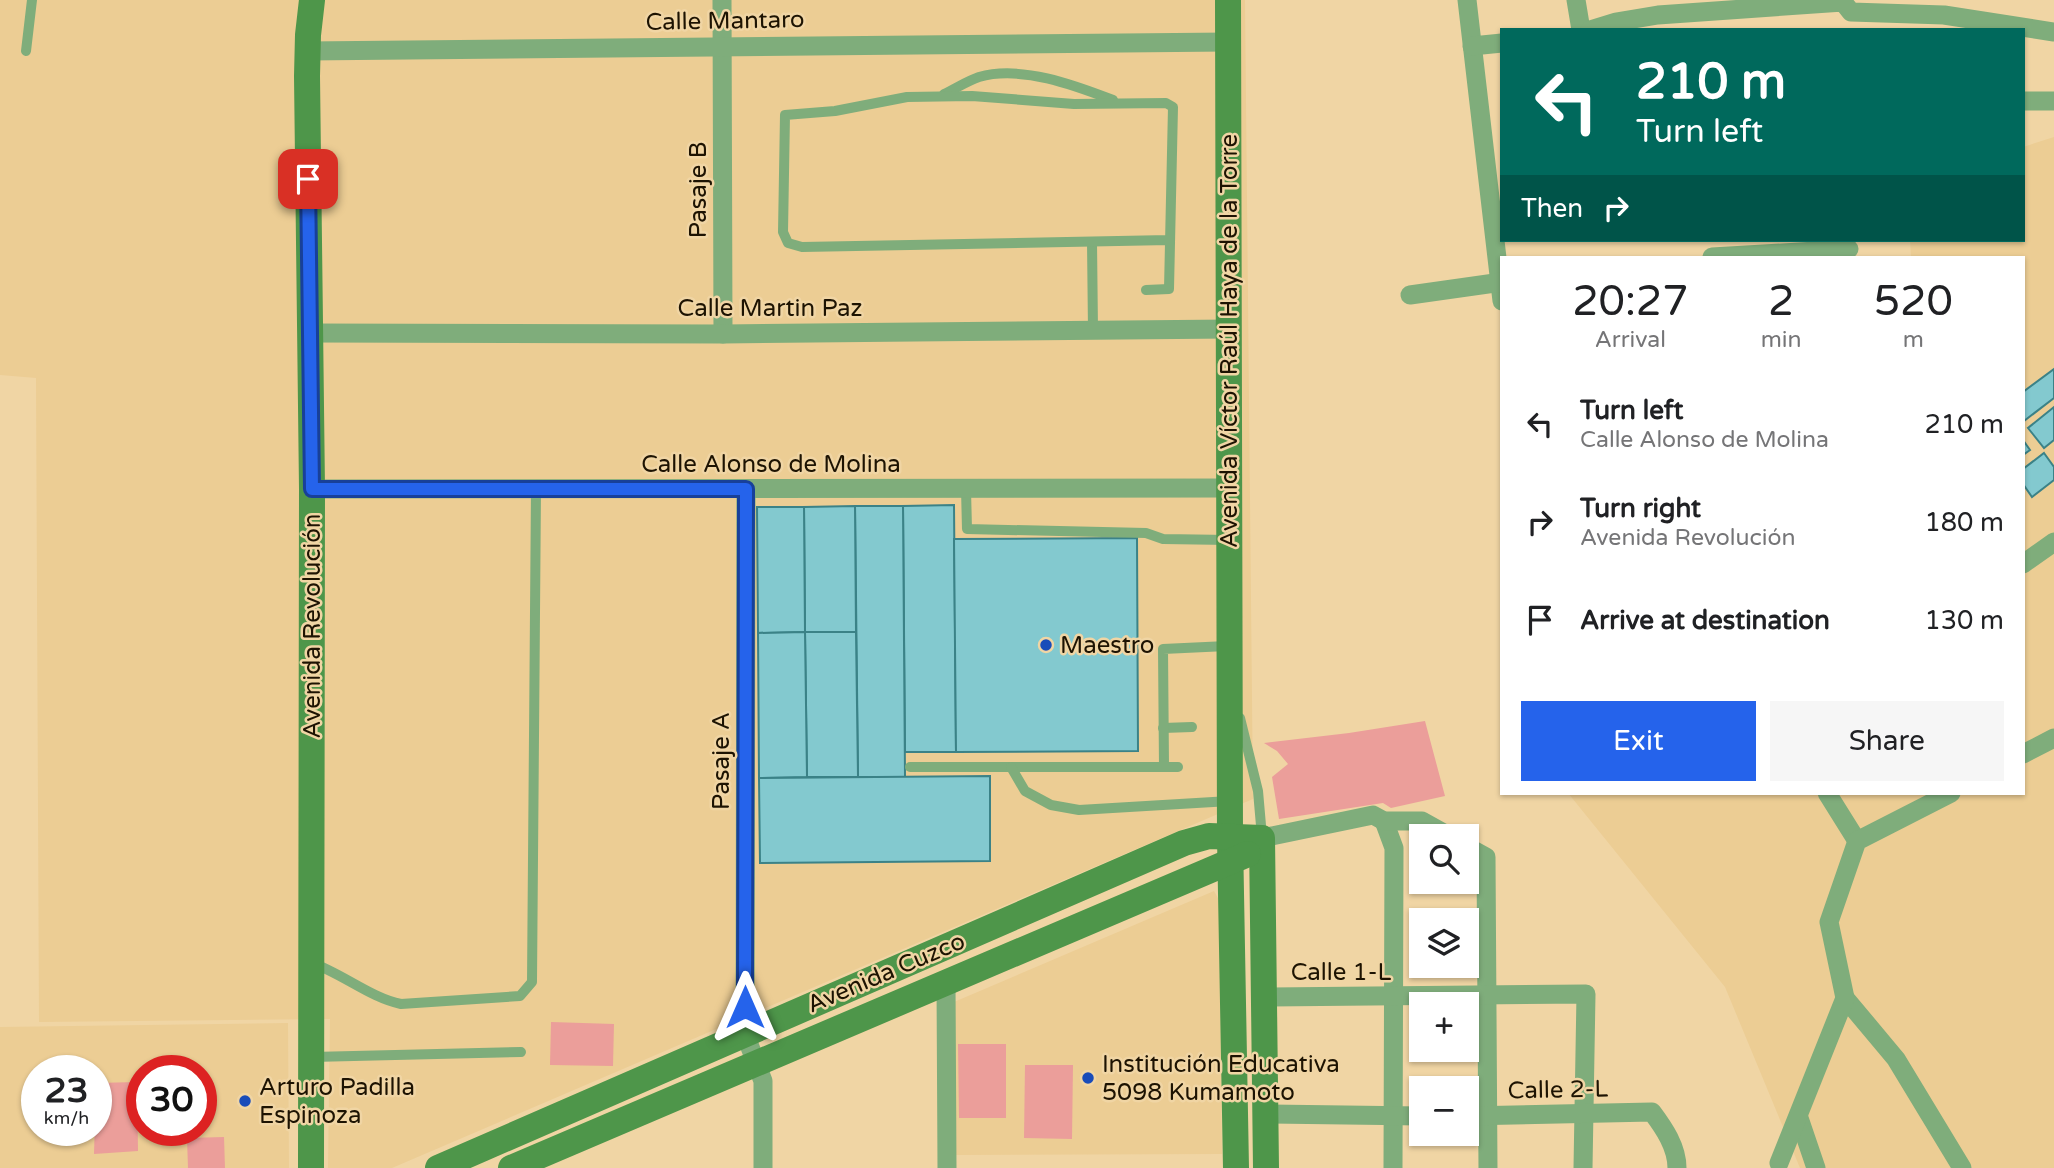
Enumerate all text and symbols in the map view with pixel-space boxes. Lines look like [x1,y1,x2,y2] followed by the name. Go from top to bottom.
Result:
[645,5,805,37] street label: Calle Mantaro
[1636,53,1786,112] text: 210 m
[1521,56,1612,147] icon: left
[1636,113,1763,151] text: Turn left
[1215,134,1244,548] street label: Avenida Víctor Raúl Haya de la Torre
[684,142,713,238] street label: Pasaje B
[278,149,338,209] pin
[289,160,327,198] icon: arrive
[1597,189,1635,227] icon: right
[1521,193,1583,224] text: Then
[1572,276,1689,327] text: 20:27
[1768,276,1794,327] text: 2
[1874,276,1953,327] text: 520
[678,294,862,323] street label: Calle Martin Paz
[1595,326,1666,354] text: Arrival
[1761,326,1802,354] text: min
[1903,326,1924,354] text: m
[1580,395,1683,426] text: Turn left
[1521,405,1559,443] icon: left
[1924,409,2004,440] text: 210 m
[1580,426,1829,454] text: Calle Alonso de Molina
[641,450,901,479] street label: Calle Alonso de Molina
[1580,493,1701,524] text: Turn right
[1521,503,1559,541] icon: right
[1924,507,2004,538] text: 180 m
[298,514,327,738] street label: Avenida Revolución
[1580,524,1796,552] text: Avenida Revolución
[1521,601,1559,639] icon: arrive
[1580,605,1830,636] text: Arrive at destination
[1924,605,2004,636] text: 130 m
[1060,631,1154,660] place label: Maestro
[1038,637,1054,653] marker: Maestro
[1521,701,1756,781] button: Exit
[1770,701,2004,781] button: Share
[707,712,736,810] street label: Pasaje A
[1409,824,1479,1146] map controls
[1409,824,1479,894] button: search
[1409,908,1479,978] button: layers
[803,927,969,1019] street label: Avenida Cuzco
[1291,958,1391,987] street label: Calle 1-L
[708,970,782,1044] position arrow
[1409,992,1479,1062] button: +
[1102,1050,1340,1107] place label: Institución Educativa 5098 Kumamoto
[126,1055,217,1146] speed limit sign: 30
[45,1070,88,1112] text: 23
[1080,1070,1096,1086] marker: Institución Educativa 5098 Kumamoto
[259,1073,415,1130] place label: Arturo Padilla Espinoza
[1507,1075,1609,1105] street label: Calle 2-L
[1409,1076,1479,1146] button: −
[237,1093,253,1109] marker: Arturo Padilla Espinoza
[44,1107,89,1129] text: km/h

